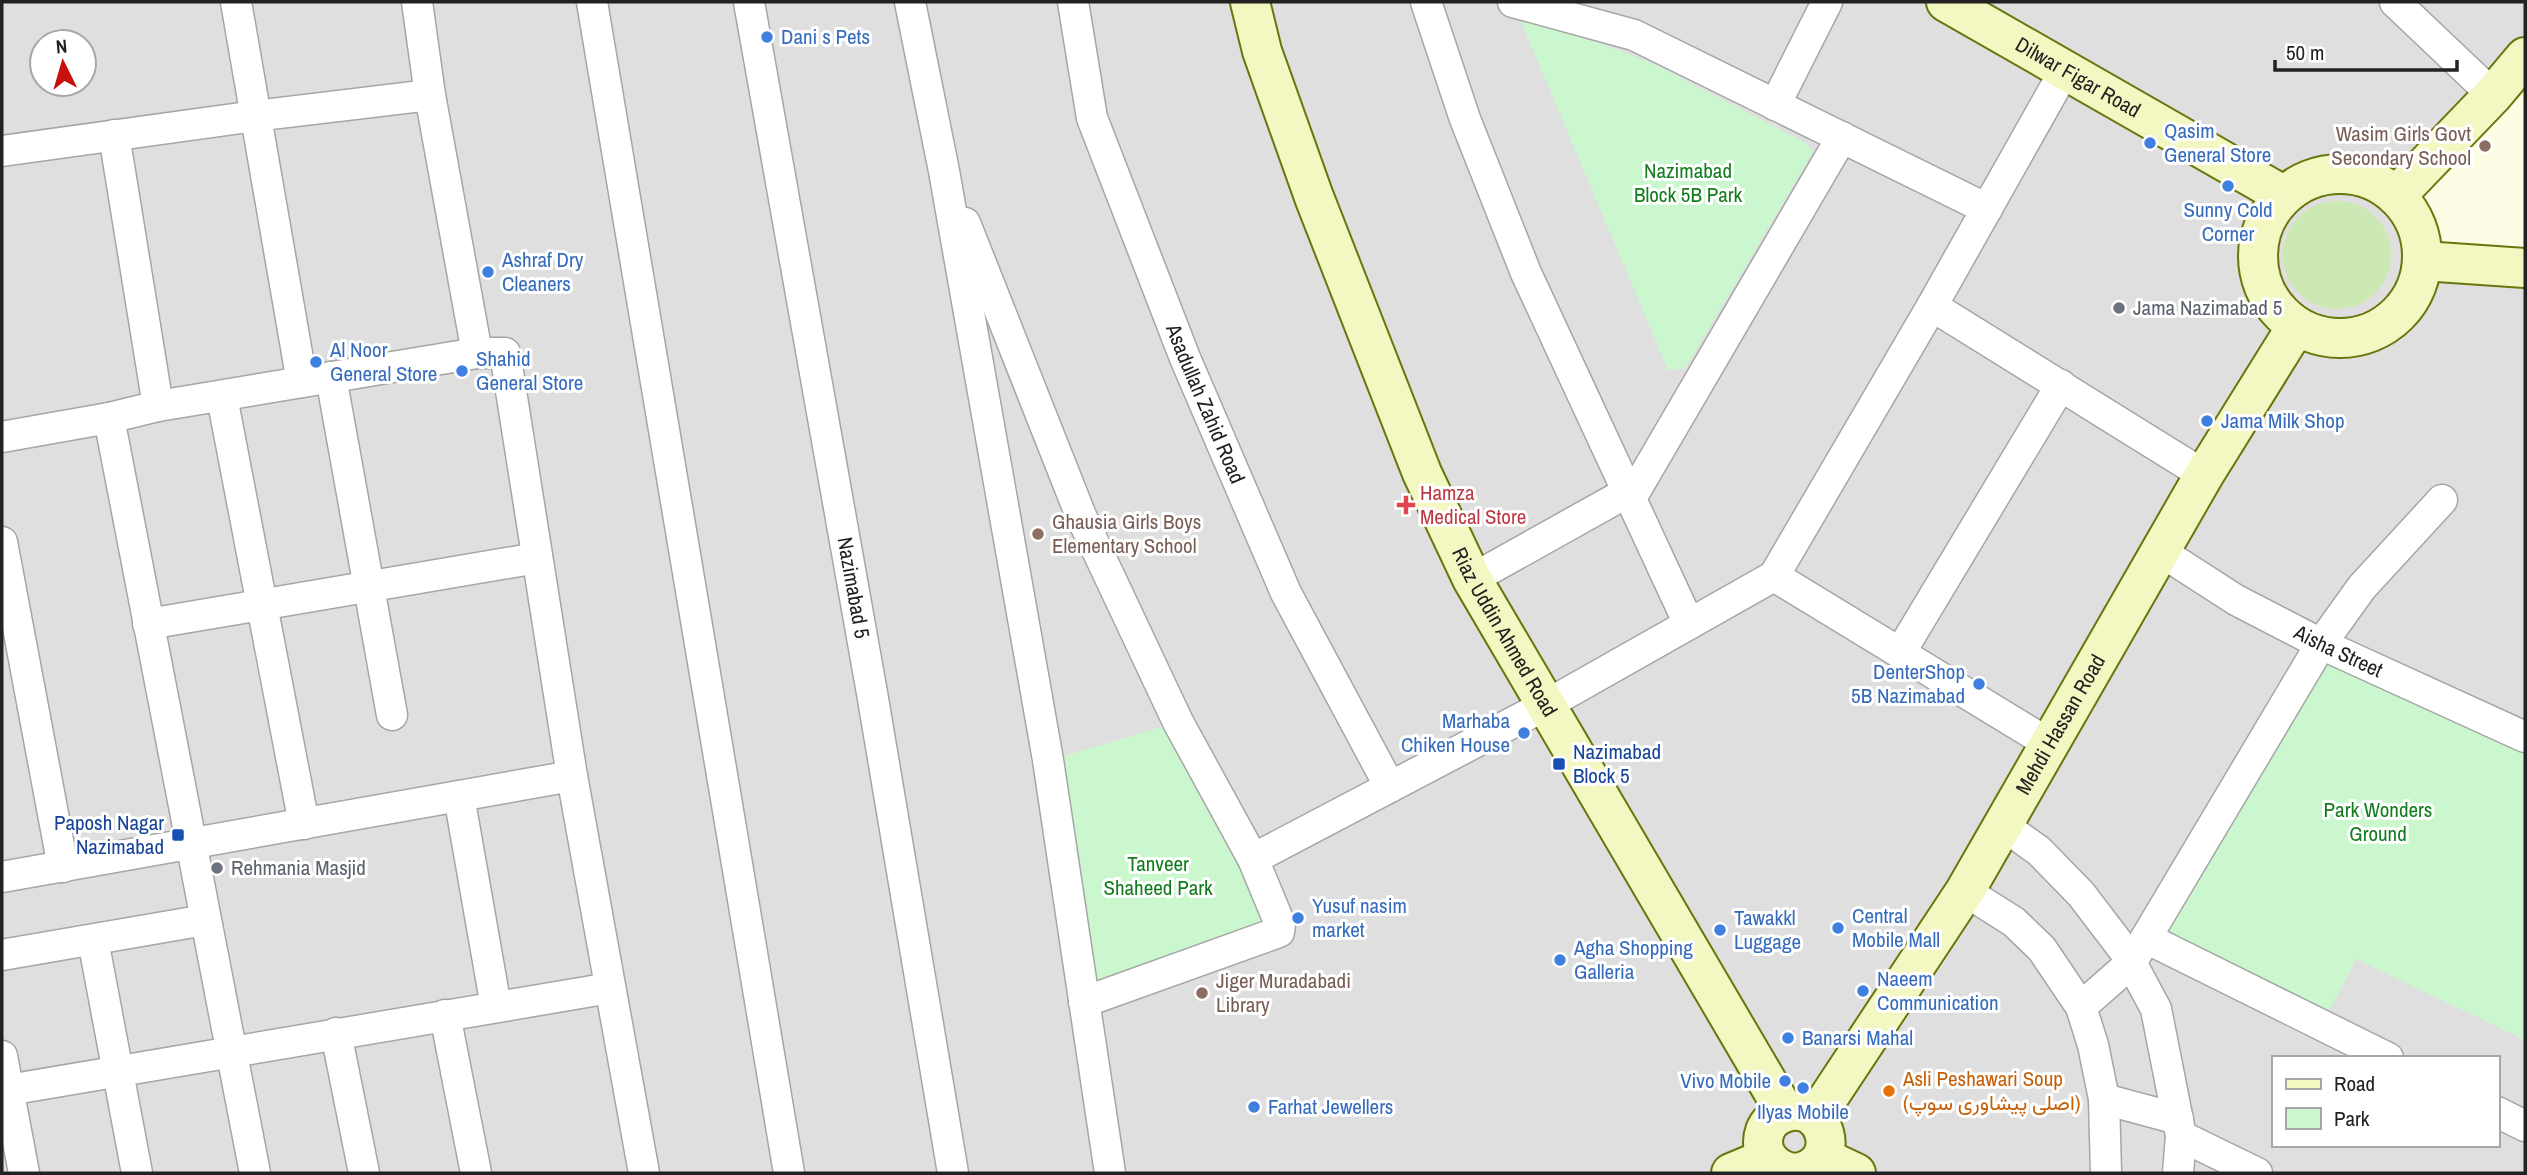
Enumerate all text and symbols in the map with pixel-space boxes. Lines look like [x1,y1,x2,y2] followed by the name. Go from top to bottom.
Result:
[781,22,870,51] place label: Dani s Pets
[28,28,98,98] north arrow
[2275,28,2457,72] scale bar
[759,29,775,45] marker: Dani s Pets
[2010,30,2146,124] street label: Dilwar Figar Road
[55,33,68,60] text: N
[2286,38,2324,67] text: 50 m
[2164,116,2271,169] place label: Qasim General Store
[2331,119,2471,172] place label: Wasim Girls Govt Secondary School
[2142,135,2158,151] marker: Qasim General Store
[2477,138,2493,154] marker: Wasim Girls Govt Secondary School
[1634,156,1742,209] park label: Nazimabad Block 5B Park
[2220,178,2236,194] marker: Sunny Cold Corner
[2183,195,2273,248] place label: Sunny Cold Corner
[501,245,584,298] place label: Ashraf Dry Cleaners
[480,264,496,280] marker: Ashraf Dry Cleaners
[2133,293,2282,322] place label: Jama Nazimabad 5
[2111,300,2127,316] marker: Jama Nazimabad 5
[1159,319,1252,488] street label: Asadullah Zahid Road
[329,335,437,388] place label: Al Noor General Store
[476,344,583,397] place label: Shahid General Store
[308,354,324,370] marker: Al Noor General Store
[454,363,470,379] marker: Shahid General Store
[2221,406,2344,435] place label: Jama Milk Shop
[2199,413,2215,429] marker: Jama Milk Shop
[1420,478,1526,531] place label: Hamza Medical Store
[1398,497,1414,513] marker: Hamza Medical Store
[1052,507,1201,560] place label: Ghausia Girls Boys Elementary School
[1030,526,1046,542] marker: Ghausia Girls Boys Elementary School
[831,535,877,641] street label: Nazimabad 5
[1445,542,1565,722] street label: Riaz Uddin Ahmed Road
[2288,617,2388,684] street label: Aisha Street
[2008,649,2112,800] street label: Mehdi Hassan Road
[1851,657,1965,710] place label: DenterShop 5B Nazimabad
[1971,676,1987,692] marker: DenterShop 5B Nazimabad
[1401,706,1510,759] place label: Marhaba Chiken House
[1516,725,1532,741] marker: Marhaba Chiken House
[1573,737,1661,790] place label: Nazimabad Block 5
[1551,756,1567,772] marker: Nazimabad Block 5
[2324,795,2432,848] park label: Park Wonders Ground
[54,808,164,861] place label: Paposh Nagar Nazimabad
[170,827,186,843] marker: Paposh Nagar Nazimabad
[1103,849,1213,902] park label: Tanveer Shaheed Park
[231,853,366,882] place label: Rehmania Masjid
[209,860,225,876] marker: Rehmania Masjid
[1312,891,1407,944] place label: Yusuf nasim market
[1852,901,1940,954] place label: Central Mobile Mall
[1734,903,1801,956] place label: Tawakkl Luggage
[1290,910,1306,926] marker: Yusuf nasim market
[1830,920,1846,936] marker: Central Mobile Mall
[1712,922,1728,938] marker: Tawakkl Luggage
[1573,933,1693,986] place label: Agha Shopping Galleria
[1552,952,1568,968] marker: Agha Shopping Galleria
[1877,964,1999,1017] place label: Naeem Communication
[1216,966,1351,1019] place label: Jiger Muradabadi Library
[1855,983,1871,999] marker: Naeem Communication
[1194,985,1210,1001] marker: Jiger Muradabadi Library
[1802,1023,1913,1052] place label: Banarsi Mahal
[1780,1030,1796,1046] marker: Banarsi Mahal
[2272,1056,2499,1147] legend
[1902,1064,2081,1117] place label: Asli Peshawari Soup (اصلی پیشاوری سوپ)
[1680,1066,1771,1095] place label: Vivo Mobile
[2334,1069,2375,1098] text: Road
[1777,1073,1793,1089] marker: Vivo Mobile
[1795,1080,1811,1096] marker: Ilyas Mobile
[1881,1083,1897,1099] marker: Asli Peshawari Soup (اصلی پیشاوری سوپ)
[1268,1092,1393,1121] place label: Farhat Jewellers
[1757,1097,1849,1126] place label: Ilyas Mobile
[1246,1099,1262,1115] marker: Farhat Jewellers
[2334,1104,2370,1133] text: Park

